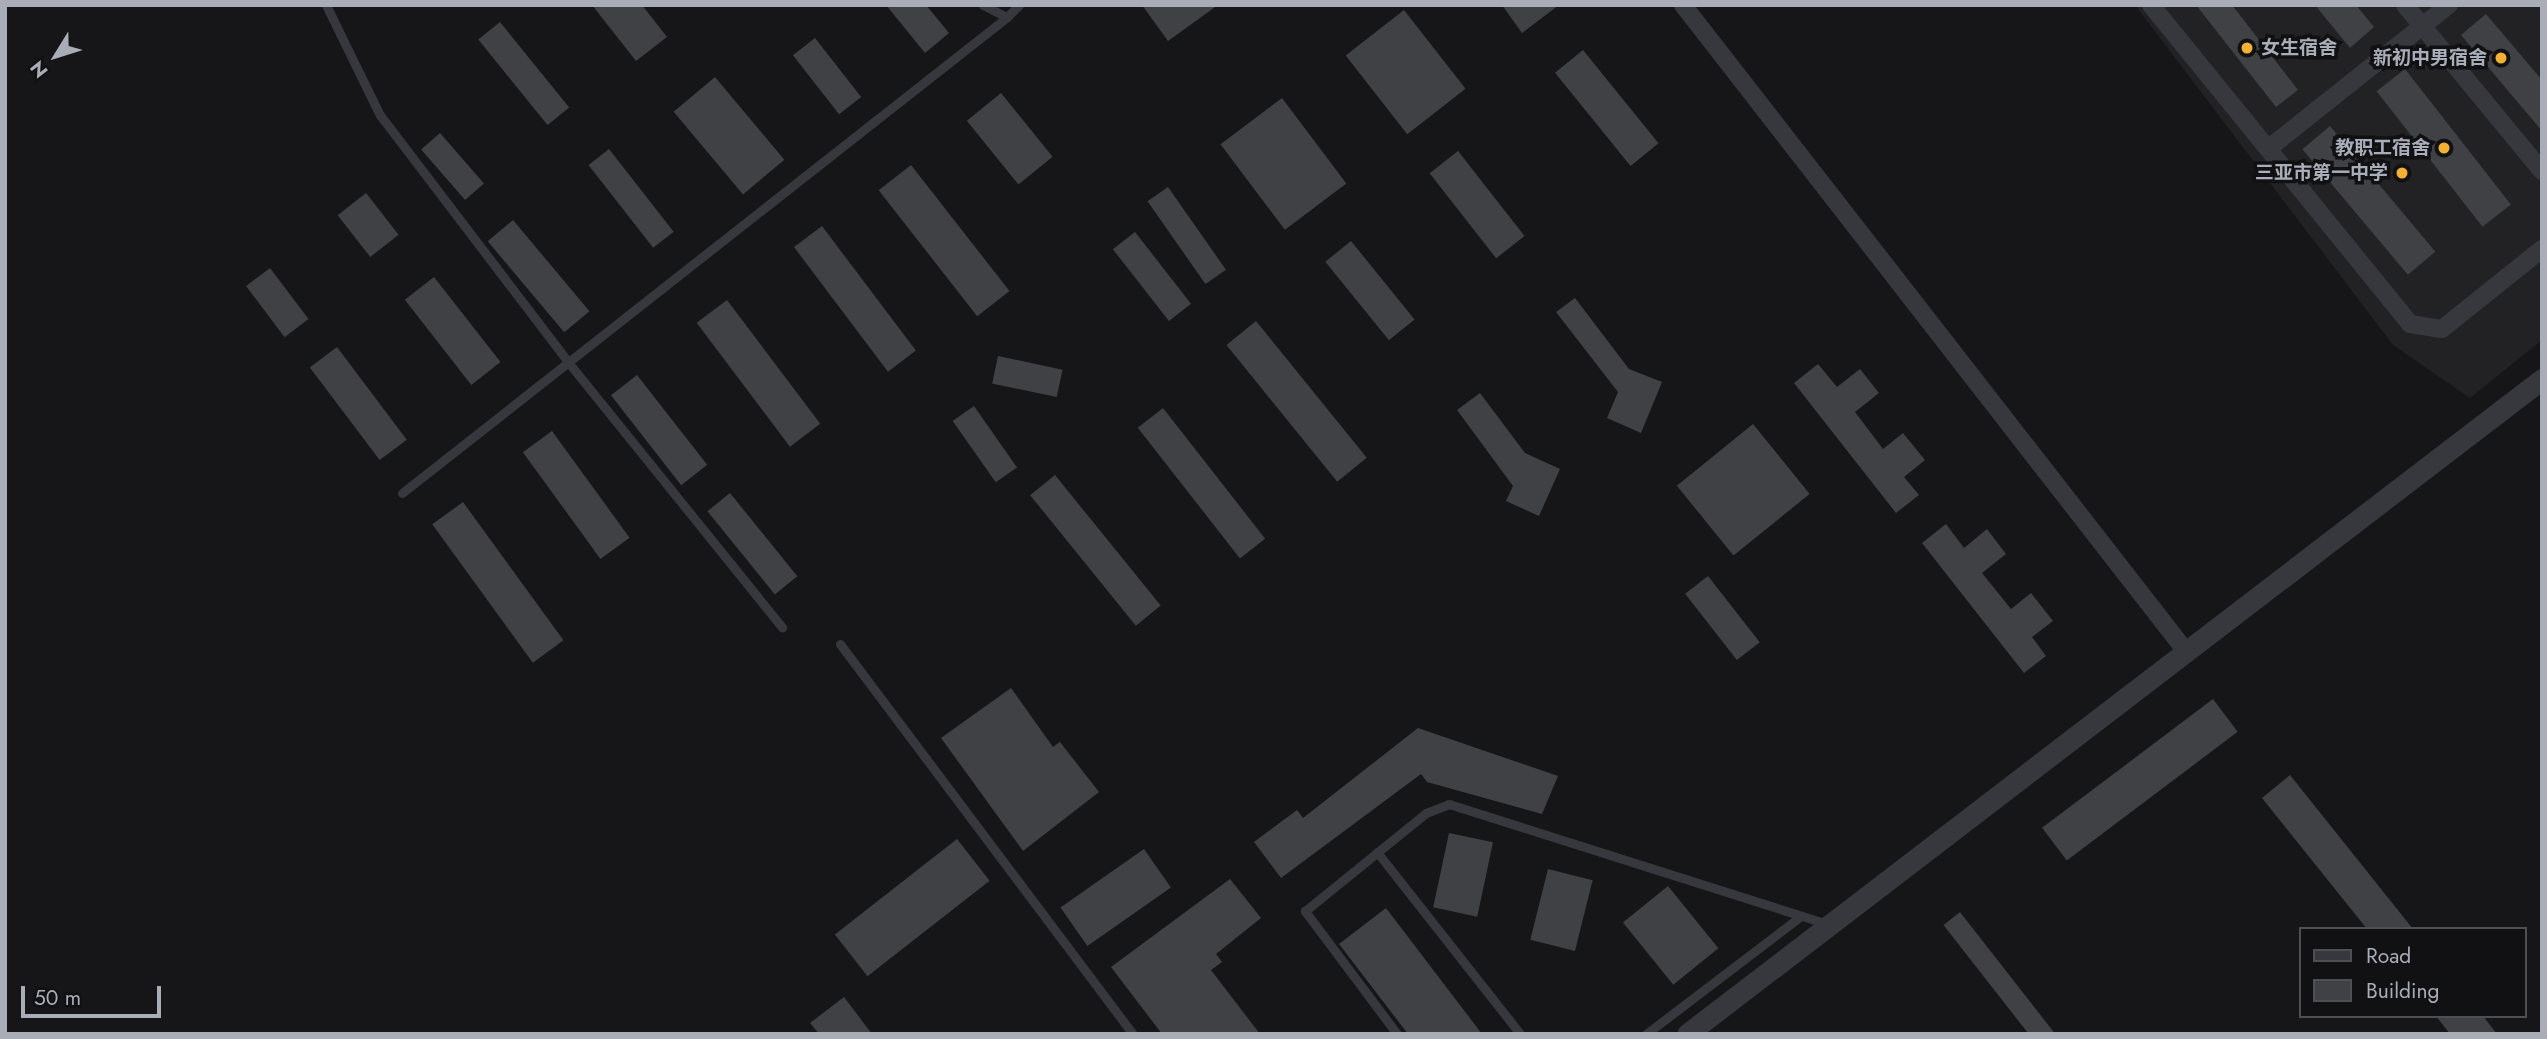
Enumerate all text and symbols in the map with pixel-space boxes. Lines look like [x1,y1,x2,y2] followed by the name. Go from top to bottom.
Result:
[21,21,91,91] north arrow
[2261,37,2337,59] place label: 女生宿舍
[2239,40,2255,56] marker: 女生宿舍
[2373,47,2487,69] place label: 新初中男宿舍
[2493,50,2509,66] marker: 新初中男宿舍
[24,55,54,83] text: N
[2335,137,2430,159] place label: 教职工宿舍
[2436,140,2452,156] marker: 教职工宿舍
[2255,162,2388,184] place label: 三亚市第一中学
[2394,165,2410,181] marker: 三亚市第一中学
[2298,927,2526,1018] legend
[2366,941,2411,971] text: Road
[24,972,164,1016] scale bar
[2366,976,2439,1006] text: Building
[34,983,81,1013] text: 50 m

